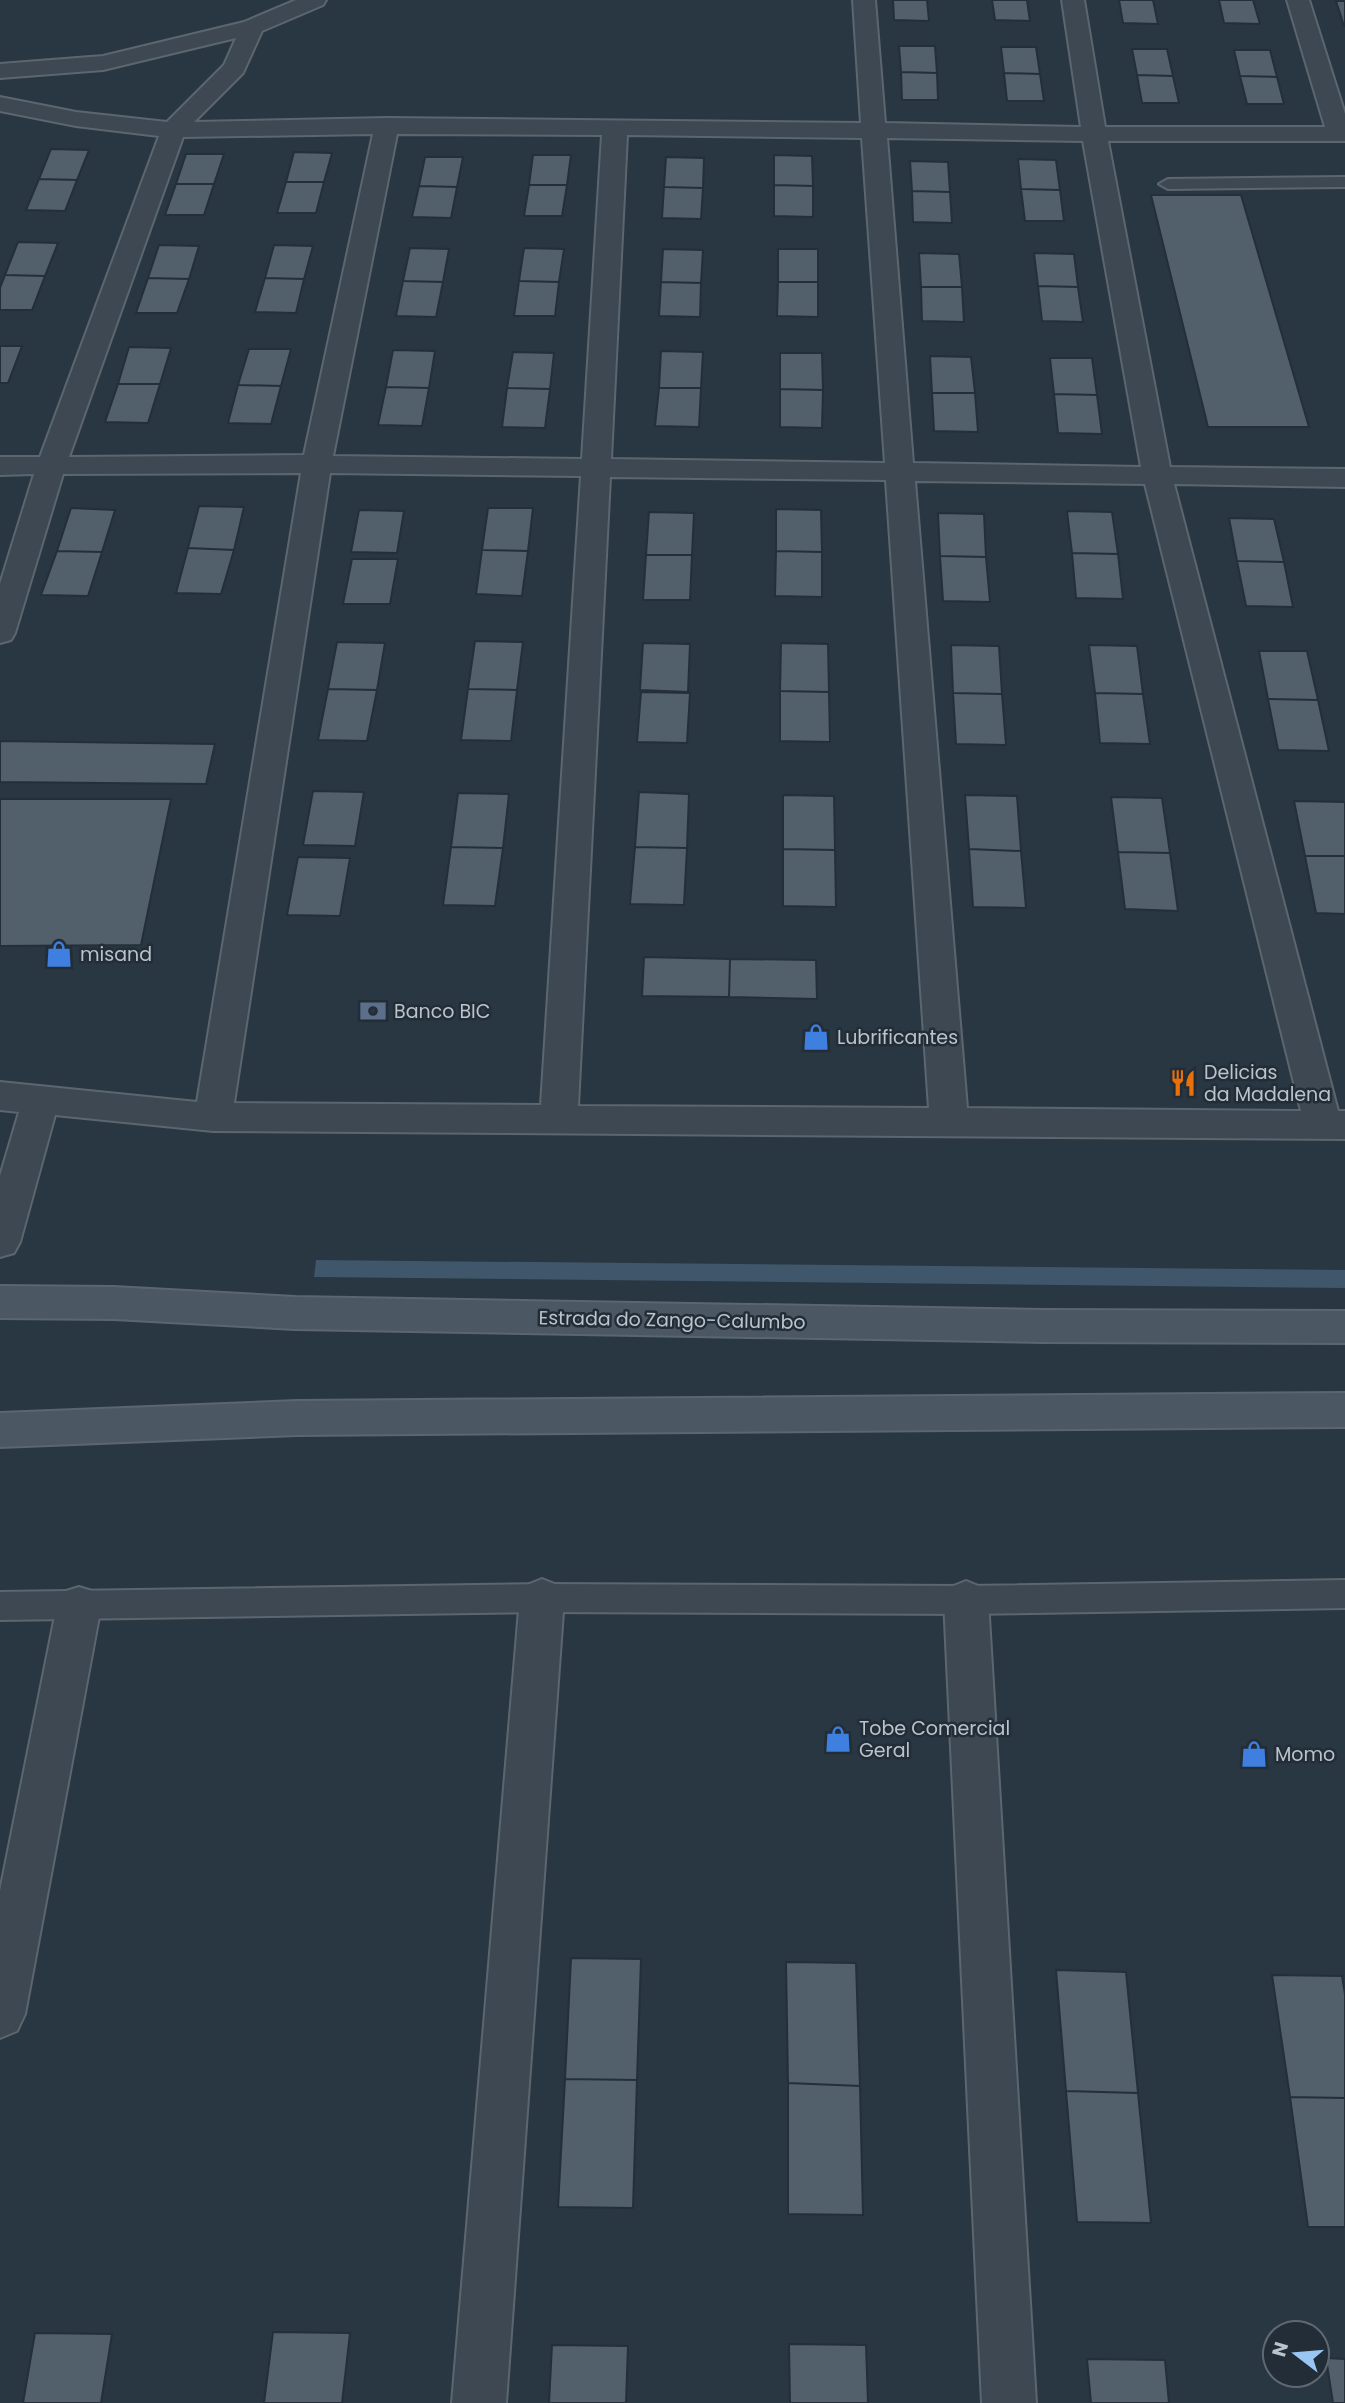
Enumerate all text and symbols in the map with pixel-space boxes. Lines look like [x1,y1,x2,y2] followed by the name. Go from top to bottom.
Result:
[44,939,74,969] shop icon: misand
[80,941,152,968] place label: misand
[358,996,388,1026] bank icon: Banco BIC
[394,998,490,1025] place label: Banco BIC
[801,1022,831,1052] shop icon: Lubrificantes
[837,1024,958,1051] place label: Lubrificantes
[1204,1059,1331,1108] place label: Delicias da Madalena
[1168,1068,1198,1098] restaurant icon: Delicias da Madalena
[538,1304,806,1336] street label: Estrada do Zango-Calumbo
[859,1715,1010,1764] place label: Tobe Comercial Geral
[823,1724,853,1754] shop icon: Tobe Comercial Geral
[1239,1739,1269,1769] shop icon: Momo
[1275,1741,1335,1768] place label: Momo
[1261,2319,1331,2389] north arrow
[1265,2339,1295,2360] text: N

